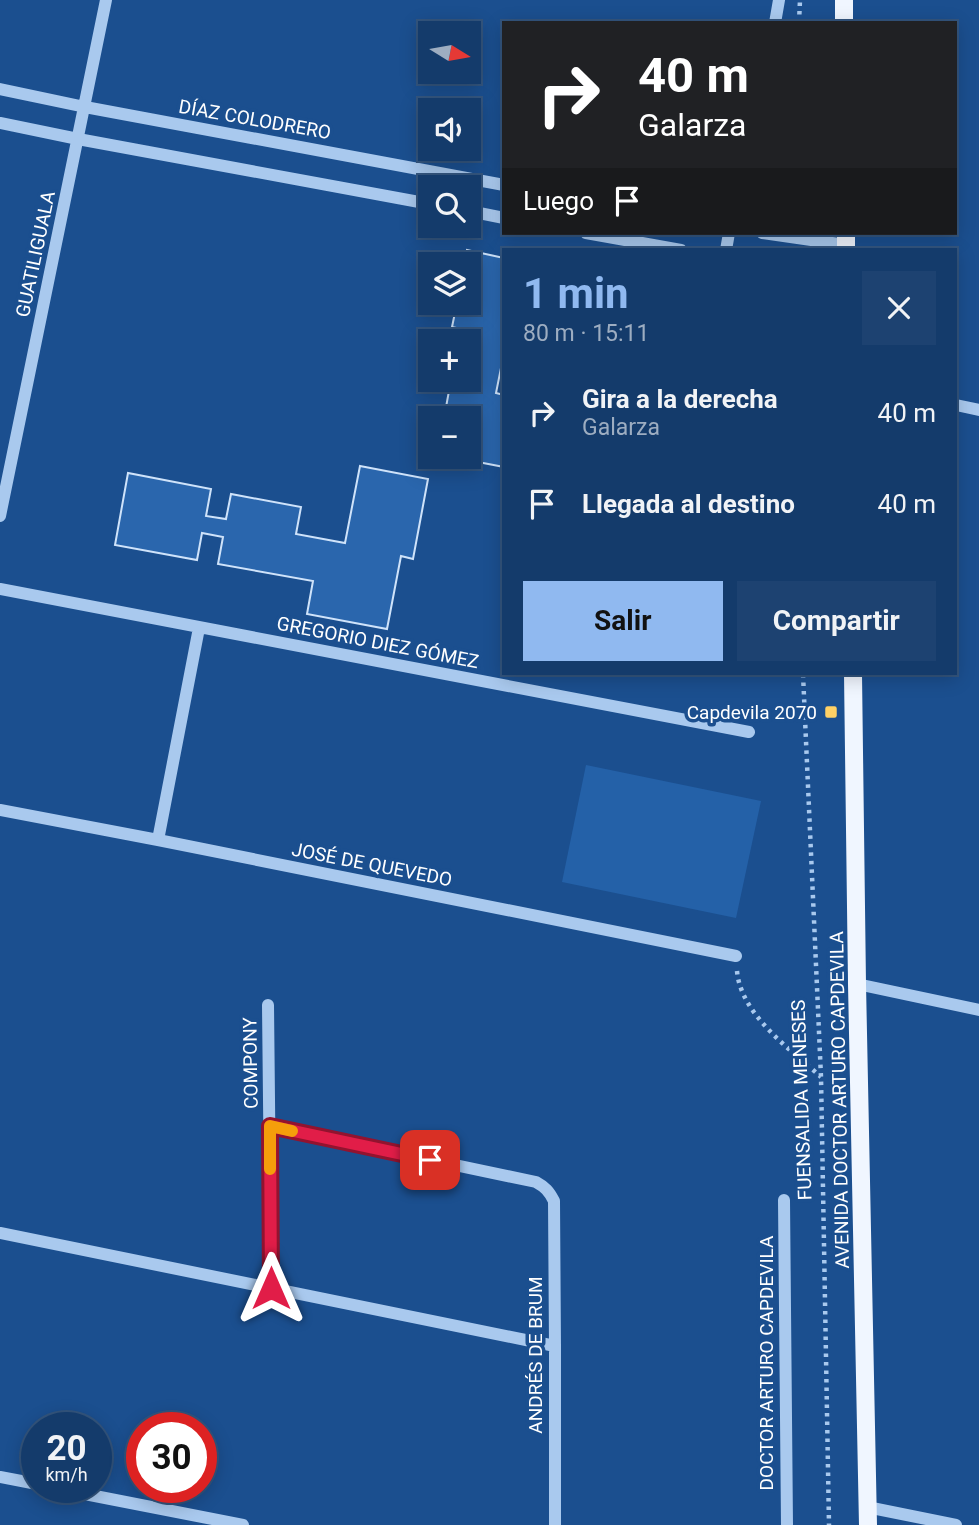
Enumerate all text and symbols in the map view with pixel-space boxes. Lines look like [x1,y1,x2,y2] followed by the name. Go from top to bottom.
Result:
[418,21,481,84] north arrow
[418,21,481,469] map controls
[638,47,749,104] text: 40 m
[523,49,614,140] icon: right
[177,95,333,144] street label: DÍAZ COLODRERO
[418,98,481,161] button: sound
[638,106,747,144] text: Galarza
[418,175,481,238] button: search
[608,182,646,220] icon: arrive
[523,186,594,216] text: Luego
[11,188,60,319] street label: GUATILIGUALA
[418,252,481,315] button: layers
[523,269,629,318] text: 1 min
[862,271,936,345] button: close
[523,320,649,347] text: 80 m · 15:11
[418,329,481,392] button: +
[582,384,778,414] text: Gira a la derecha
[523,394,561,432] icon: right
[878,398,936,428] text: 40 m
[418,406,481,469] button: −
[582,414,660,441] text: Galarza
[523,485,561,523] icon: arrive
[582,489,795,519] text: Llegada al destino
[878,489,936,519] text: 40 m
[523,581,723,661] button: Salir
[737,581,936,661] button: Compartir
[275,612,481,673] street label: GREGORIO DIEZ GÓMEZ
[687,701,817,724] place label: Capdevila 2070
[823,704,839,720] marker: Capdevila 2070
[290,838,454,891] street label: JOSÉ DE QUEVEDO
[825,931,854,1269] street label: AVENIDA DOCTOR ARTURO CAPDEVILA
[787,999,816,1201] street label: FUENSALIDA MENESES
[238,1016,263,1109] street label: COMPONY
[400,1130,460,1190] pin
[411,1141,449,1179] icon: arrive
[755,1235,778,1490] street label: DOCTOR ARTURO CAPDEVILA
[234,1251,308,1325] position arrow
[524,1276,547,1434] street label: ANDRÉS DE BRUM
[126,1412,217,1503] speed limit sign: 30
[46,1428,87,1469] text: 20
[45,1464,88,1485] text: km/h

